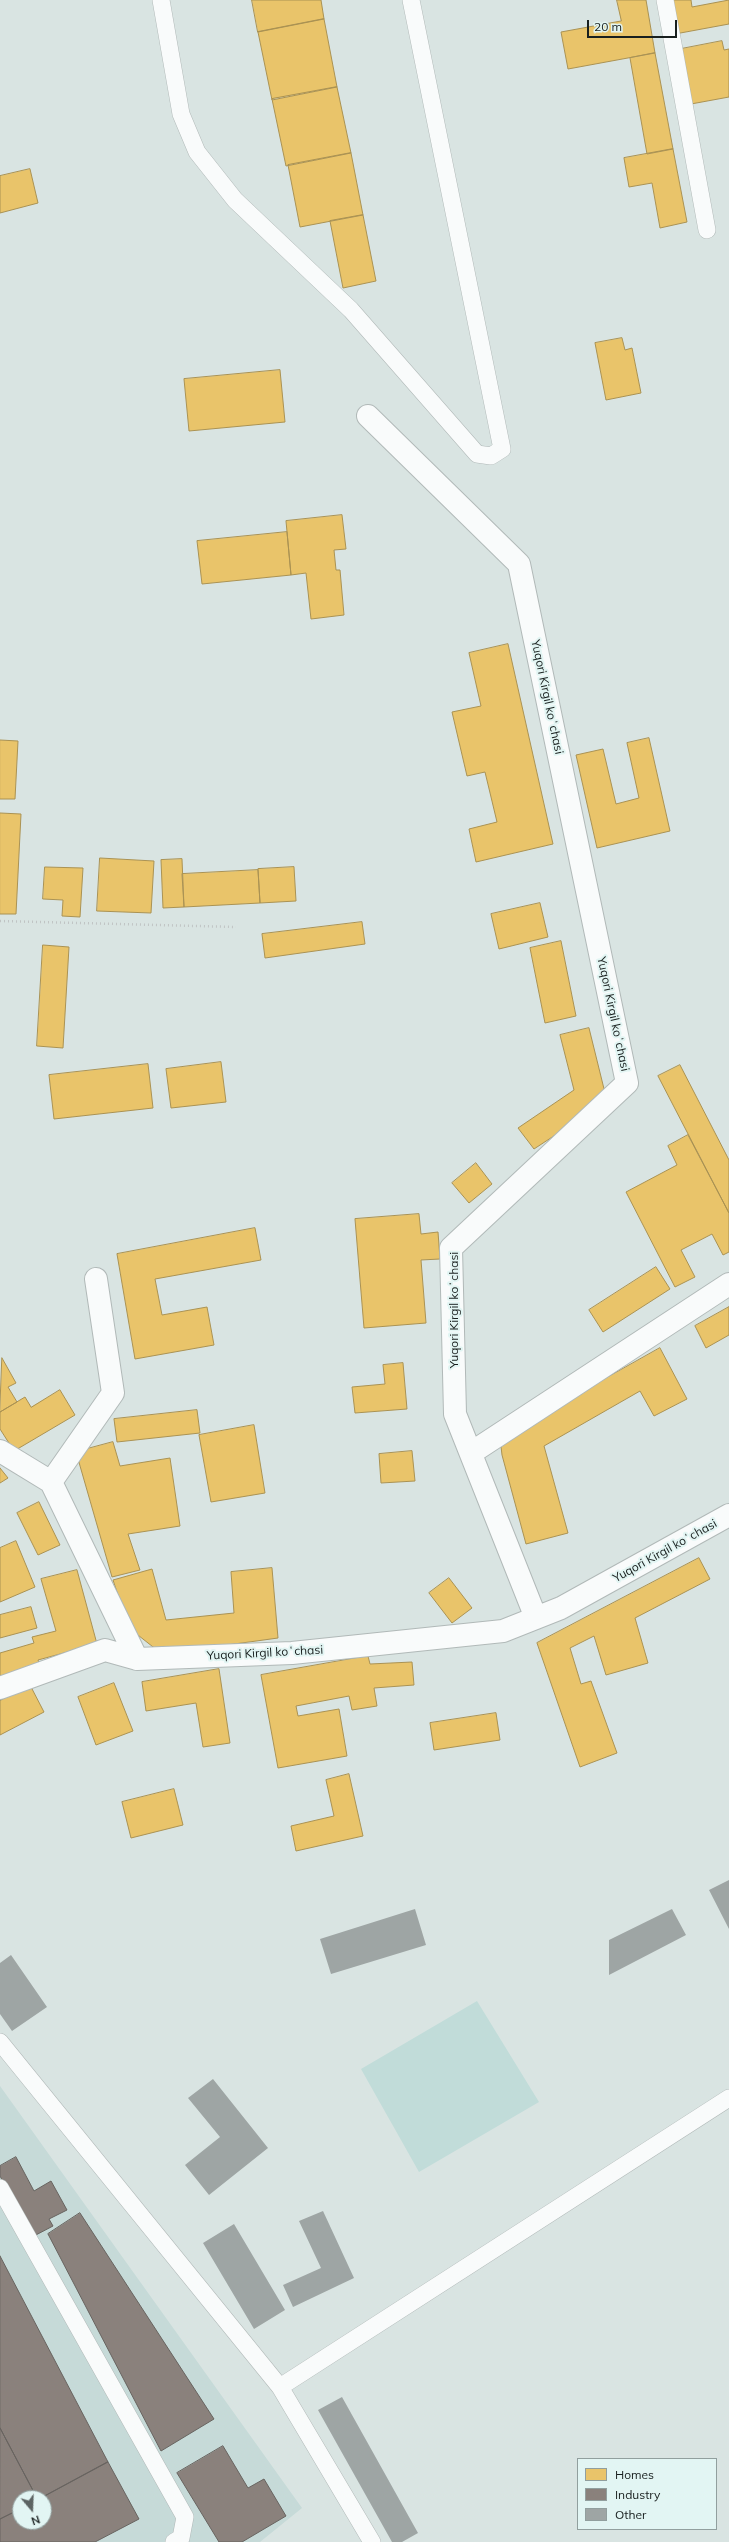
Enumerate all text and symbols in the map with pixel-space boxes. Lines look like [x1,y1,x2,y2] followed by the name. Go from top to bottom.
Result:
[589,12,679,38] scale bar
[594,19,622,34] text: 20 m
[528,639,566,755] street label: Yuqori Kirgil koʻchasi
[594,956,632,1072] street label: Yuqori Kirgil koʻchasi
[447,1252,461,1368] street label: Yuqori Kirgil koʻchasi
[611,1516,719,1586] street label: Yuqori Kirgil koʻchasi
[206,1643,324,1663] street label: Yuqori Kirgil koʻchasi
[577,2458,717,2530] legend
[615,2467,654,2482] text: Homes
[615,2487,660,2502] text: Industry
[12,2490,52,2530] north arrow
[615,2507,646,2522] text: Other
[29,2512,42,2528] text: N

